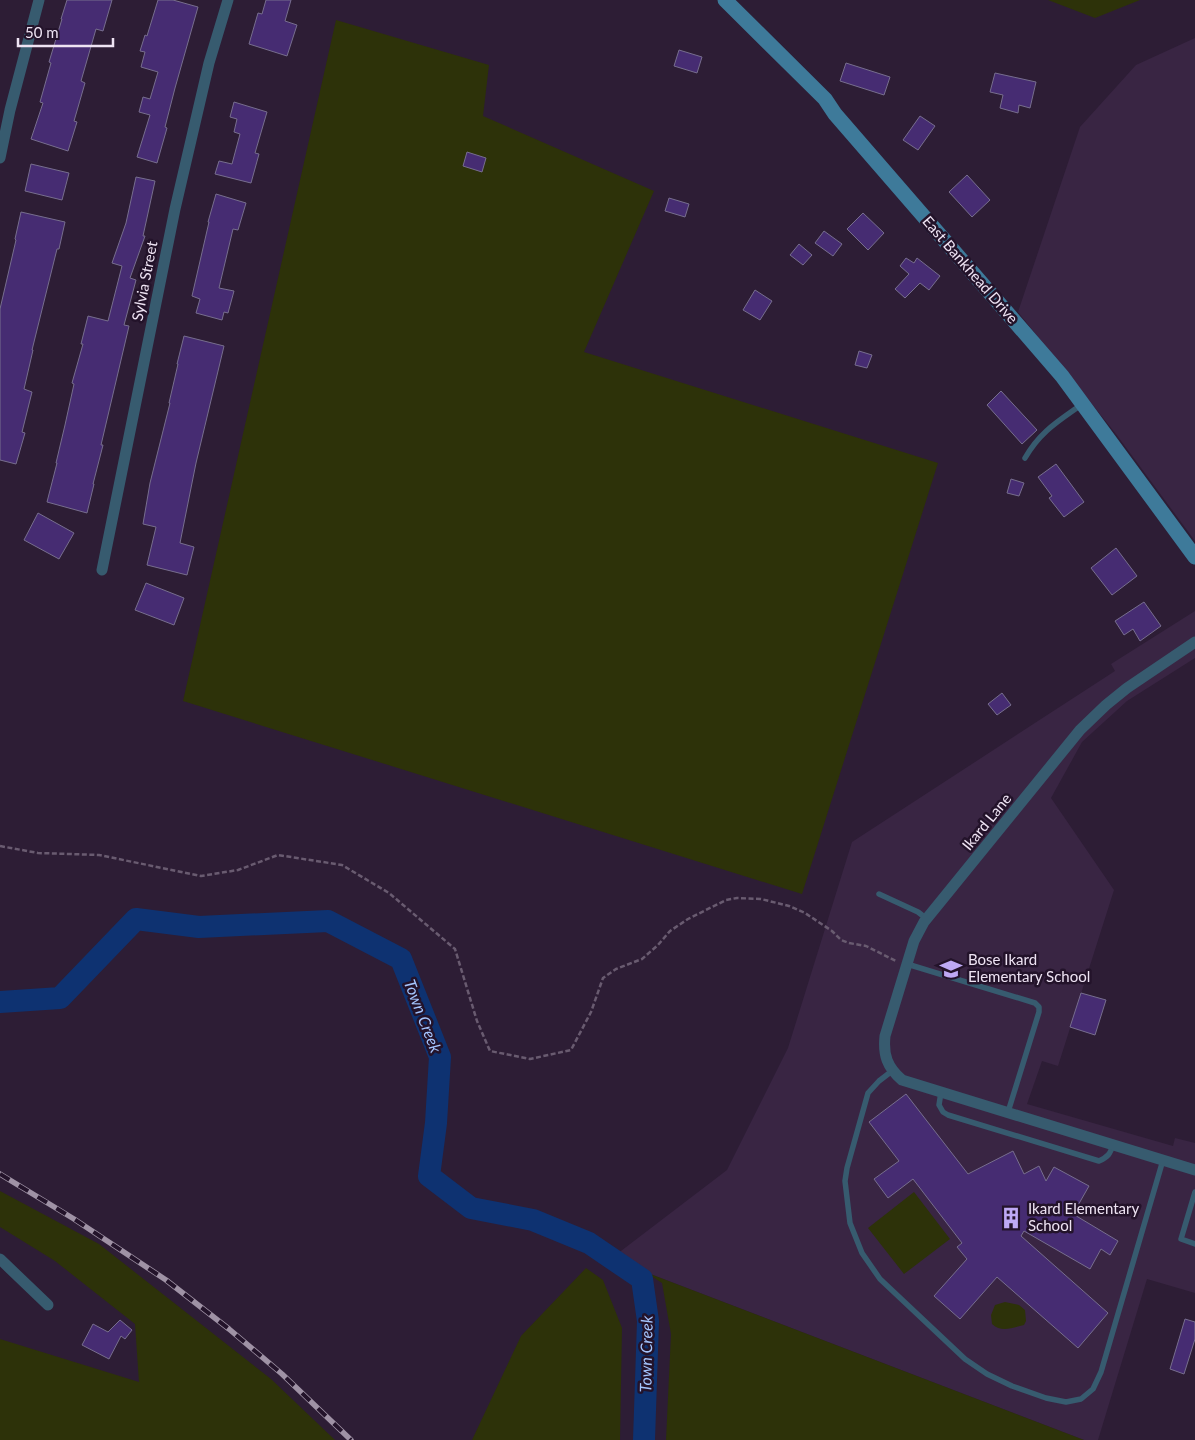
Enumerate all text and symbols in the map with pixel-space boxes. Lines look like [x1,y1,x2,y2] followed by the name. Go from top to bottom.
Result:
[18,15,112,47] scale bar
[25,23,59,41] text: 50 m
[919,212,1022,327] street label: East Bankhead Drive
[127,239,161,322] street label: Sylvia Street
[958,789,1015,853] street label: Ikard Lane
[968,950,1090,985] place label: Bose Ikard Elementary School
[938,956,964,982] school or university icon: Bose Ikard Elementary School
[401,977,446,1056] water label: Town Creek
[1028,1199,1139,1234] place label: Ikard Elementary School
[998,1205,1024,1231] building icon: Ikard Elementary School
[635,1315,656,1393] water label: Town Creek

